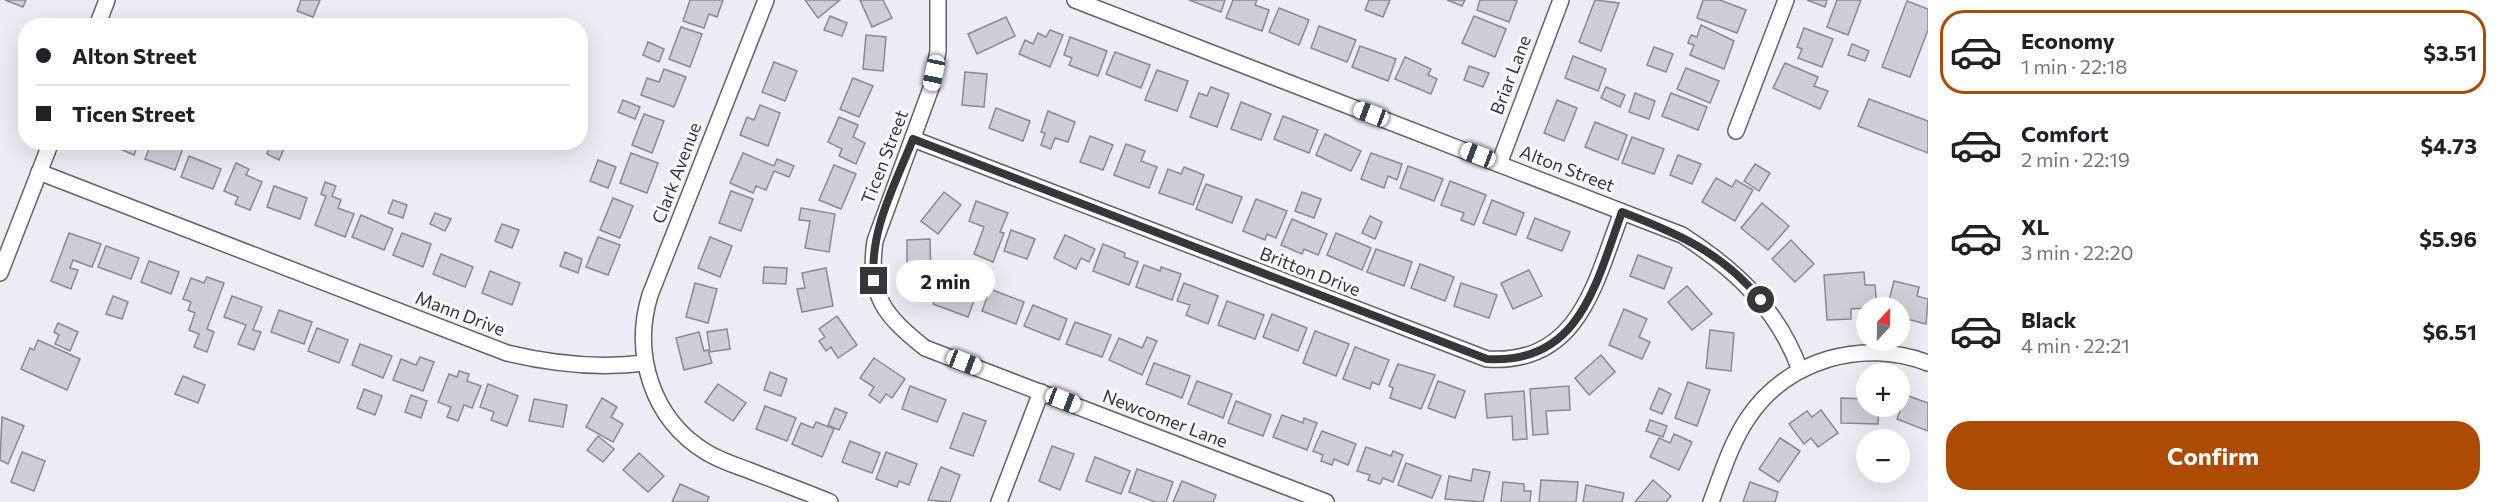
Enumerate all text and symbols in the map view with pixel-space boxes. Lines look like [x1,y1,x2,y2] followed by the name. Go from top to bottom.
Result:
[1949,25,2003,79] icon: car
[2021,27,2115,54] text: Economy
[1485,32,1535,117] street label: Briar Lane
[2423,39,2477,66] text: $3.51
[72,42,197,69] text: Alton Street
[921,54,947,92] car
[2021,54,2127,78] text: 1 min · 22:18
[1351,99,1391,129] car
[72,100,195,127] text: Ticen Street
[856,106,912,207] street label: Ticen Street
[1949,118,2003,172] icon: car
[647,119,705,226] street label: Clark Avenue
[2021,120,2109,147] text: Comfort
[2420,132,2477,159] text: $4.73
[1458,140,1498,170] car
[1517,140,1618,196] street label: Alton Street
[2021,147,2130,171] text: 2 min · 22:19
[1949,211,2003,265] icon: car
[2021,213,2049,240] text: XL
[2419,225,2477,252] text: $5.96
[2021,240,2134,264] text: 3 min · 22:20
[1257,242,1364,300] street label: Britton Drive
[895,260,994,302] callout: 2 min
[860,267,887,294] route end
[921,269,970,293] text: 2 min
[413,286,508,340] street label: Mann Drive
[1747,286,1774,313] route start
[1856,297,1910,351] north arrow
[1856,297,1910,483] map controls
[1949,304,2003,358] icon: car
[2021,306,2076,333] text: Black
[2422,318,2477,345] text: $6.51
[2021,333,2130,357] text: 4 min · 22:21
[944,347,984,377] car
[1856,363,1910,417] button: +
[1100,384,1231,452] street label: Newcomer Lane
[1043,385,1083,415] car
[1946,421,2480,490] button: Confirm
[1856,429,1910,483] button: −

